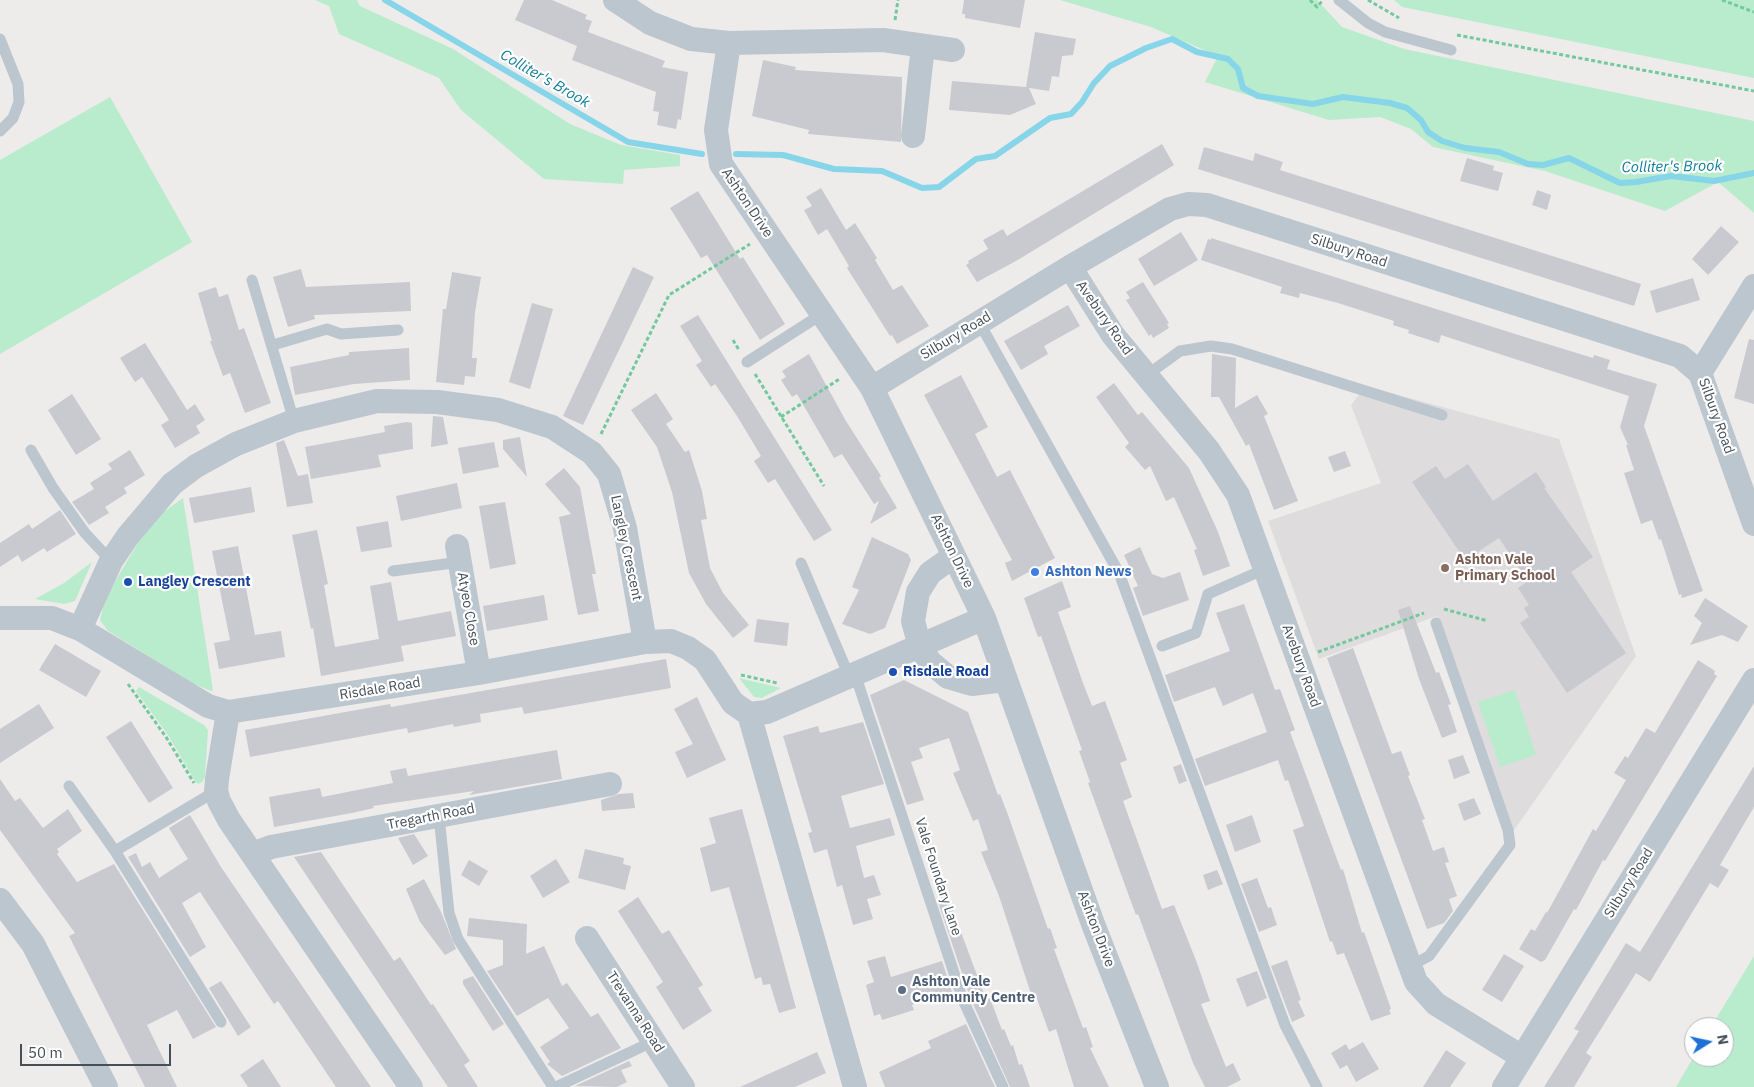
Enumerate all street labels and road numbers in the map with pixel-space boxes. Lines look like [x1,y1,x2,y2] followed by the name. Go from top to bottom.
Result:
[718,165,776,241] street label: Ashton Drive
[1309,231,1389,271] street label: Silbury Road
[1072,278,1136,358] street label: Avebury Road
[918,308,994,364] street label: Silbury Road
[1695,376,1737,456] street label: Silbury Road
[607,494,645,602] street label: Langley Crescent
[927,511,977,591] street label: Ashton Drive
[453,571,483,647] street label: Atyeo Close
[1278,622,1324,710] street label: Avebury Road
[338,674,422,704] street label: Risdale Road
[386,800,476,834] street label: Tregarth Road
[911,816,965,938] street label: Vale Foundary Lane
[1601,845,1657,921] street label: Silbury Road
[1074,889,1118,969] street label: Ashton Drive
[603,968,667,1056] street label: Trevanna Road

